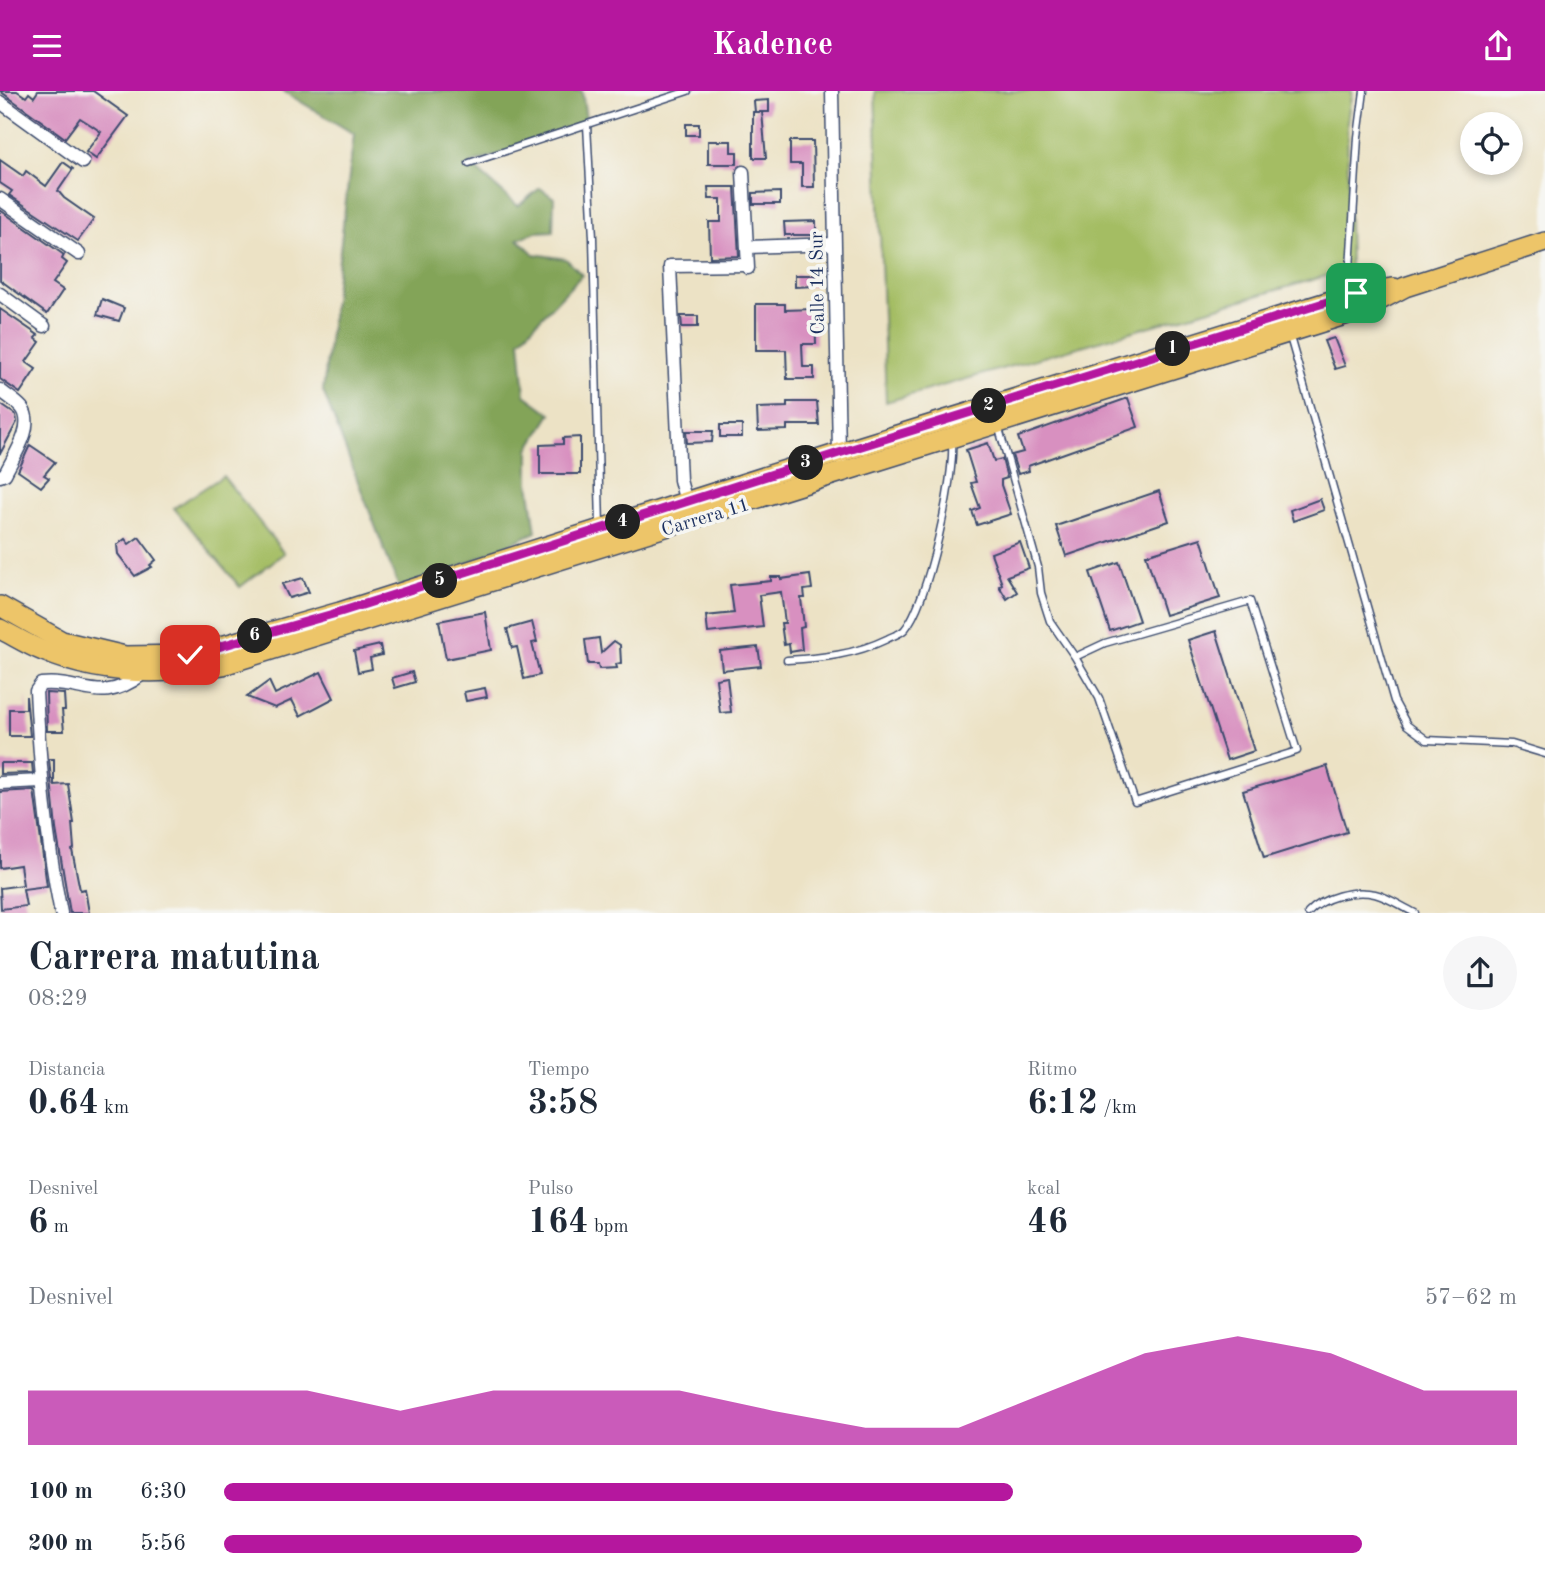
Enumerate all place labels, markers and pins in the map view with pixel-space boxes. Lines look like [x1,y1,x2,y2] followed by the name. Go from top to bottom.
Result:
[1326,263,1386,323] pin
[1156,331,1190,367] pin: 1
[972,389,1006,423] pin: 2
[788,445,824,481] pin: 3
[606,505,640,539] pin: 4
[422,563,458,599] pin: 5
[238,619,272,653] pin: 6
[160,625,220,685] pin

